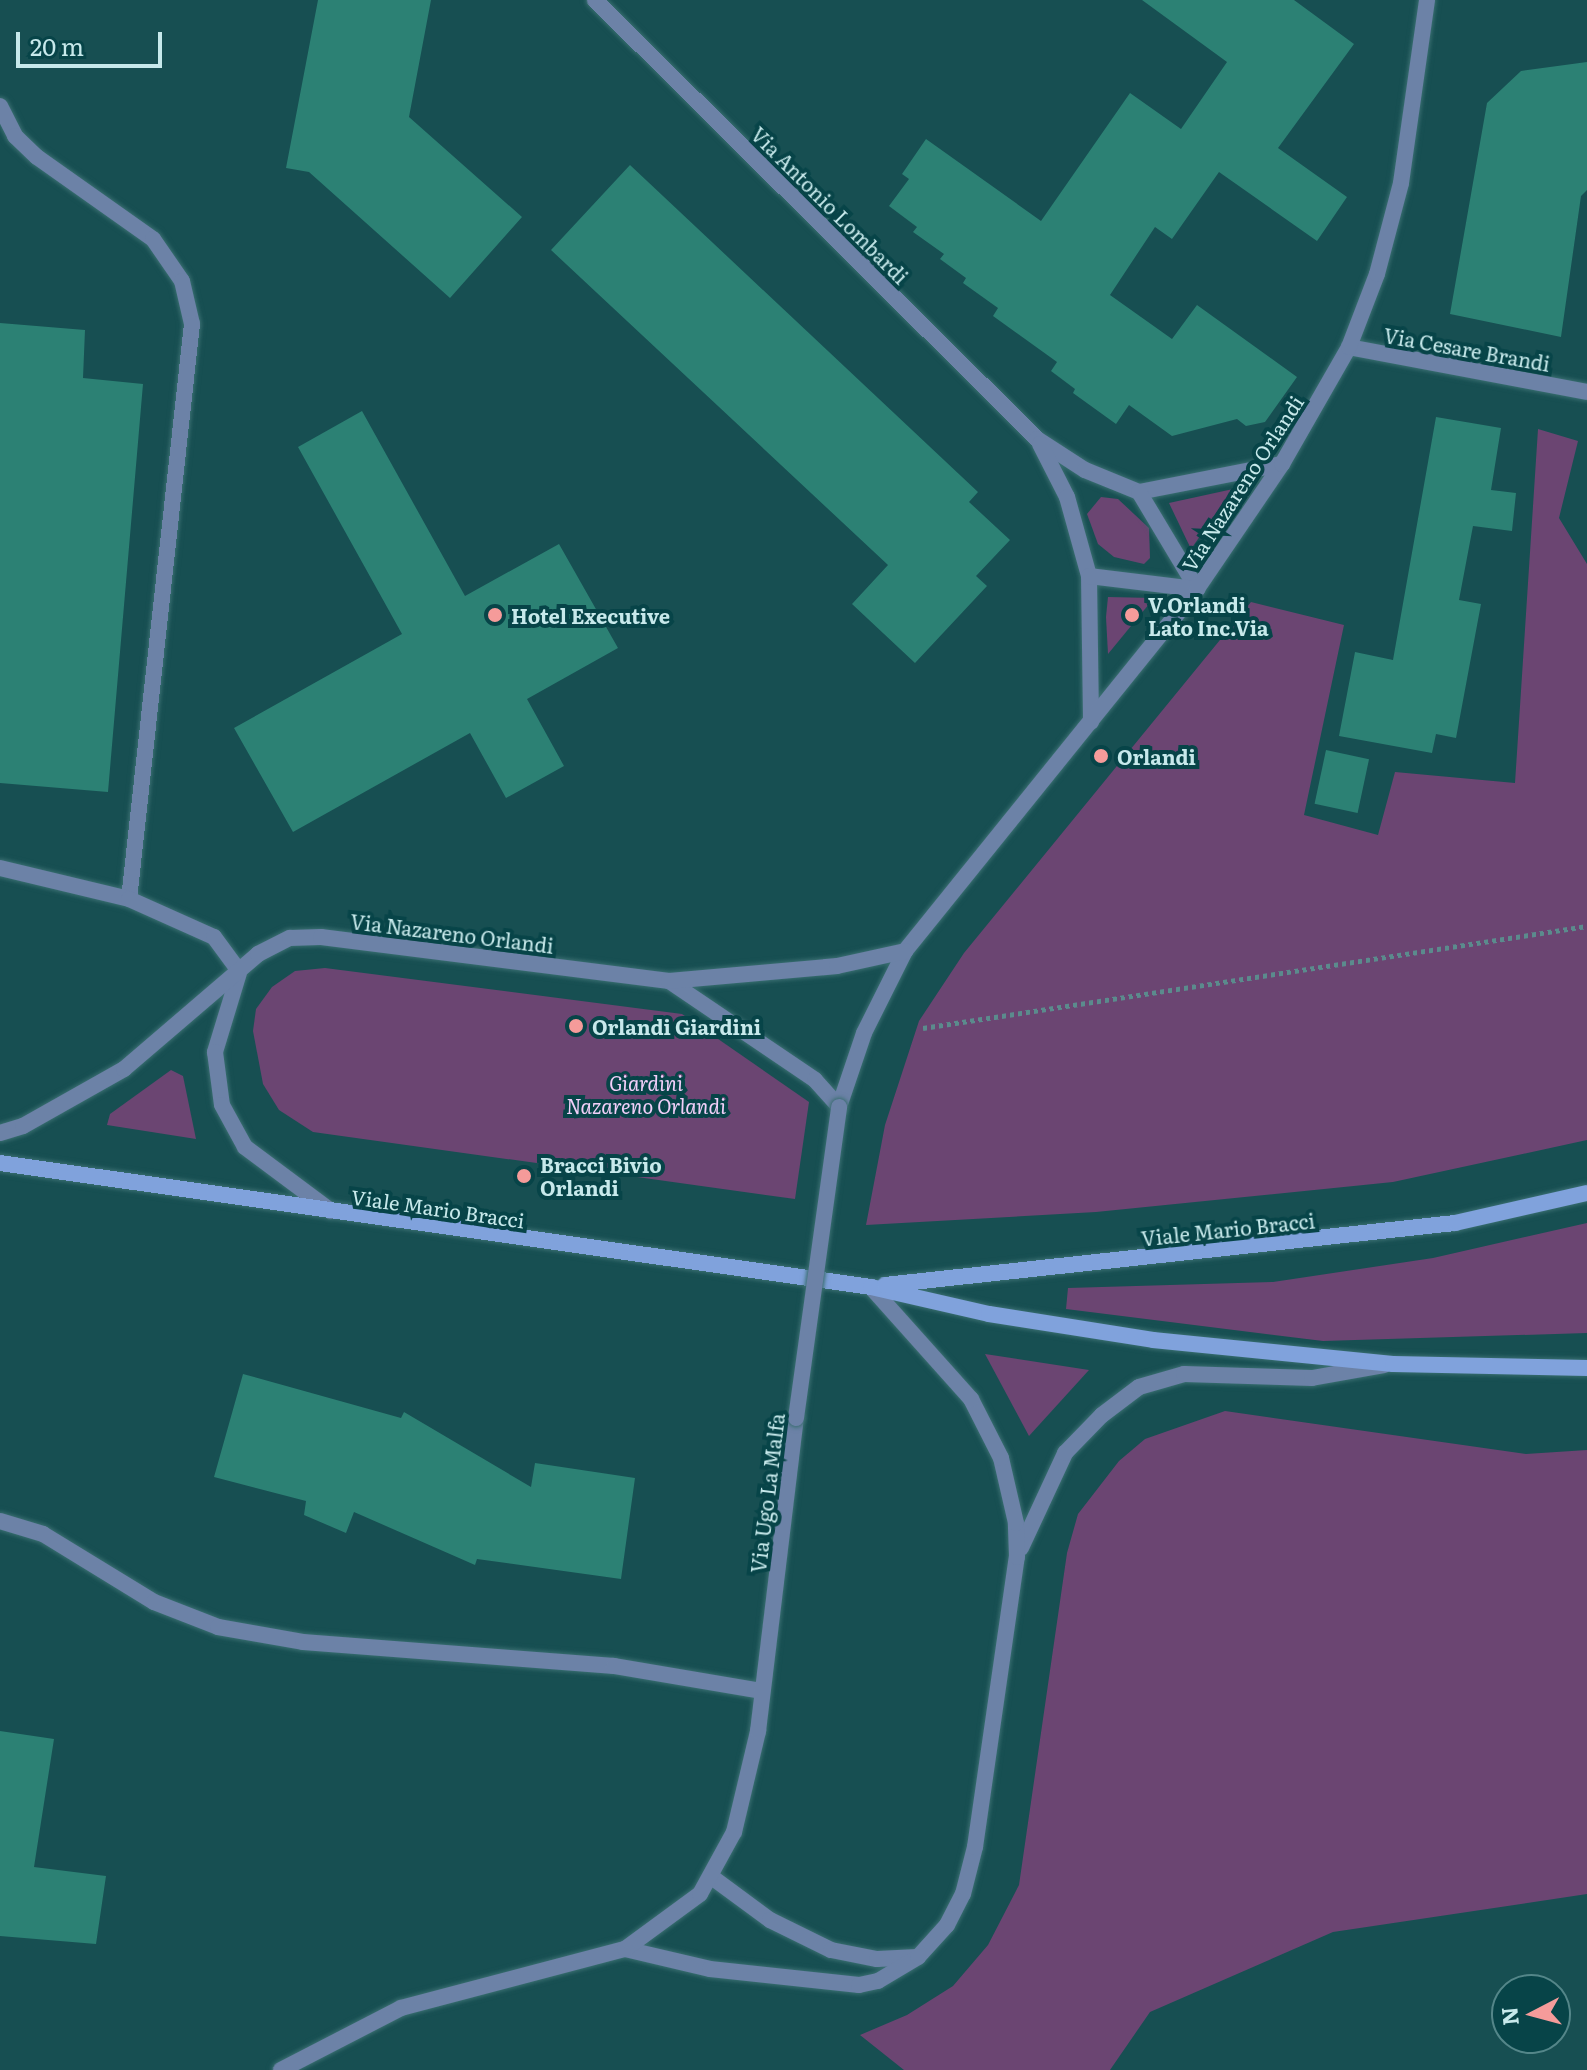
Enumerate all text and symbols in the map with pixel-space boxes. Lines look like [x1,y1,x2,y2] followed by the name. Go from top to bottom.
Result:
[20,16,166,66] scale bar
[30,28,84,63] text: 20 m
[747,122,913,288] street label: Via Antonio Lombardi
[1382,323,1552,375] street label: Via Cesare Brandi
[1176,391,1308,575] street label: Via Nazareno Orlandi
[1148,592,1269,639] place label: V.Orlandi Lato Inc.Via
[511,603,670,627] place label: Hotel Executive
[486,606,504,624] marker: Hotel Executive
[1123,606,1141,624] marker: V.Orlandi Lato Inc.Via
[1117,744,1196,768] place label: Orlandi
[1092,747,1110,765] marker: Orlandi
[349,909,555,957] street label: Via Nazareno Orlandi
[592,1014,761,1038] place label: Orlandi Giardini
[567,1017,585,1035] marker: Orlandi Giardini
[566,1070,726,1117] park label: Giardini Nazareno Orlandi
[540,1152,662,1199] place label: Bracci Bivio Orlandi
[515,1167,533,1185] marker: Bracci Bivio Orlandi
[350,1184,526,1232] street label: Viale Mario Bracci
[1140,1208,1316,1250] street label: Viale Mario Bracci
[745,1412,789,1574] street label: Via Ugo La Malfa
[1491,1974,1571,2054] north arrow
[1491,2005,1526,2027] text: N

